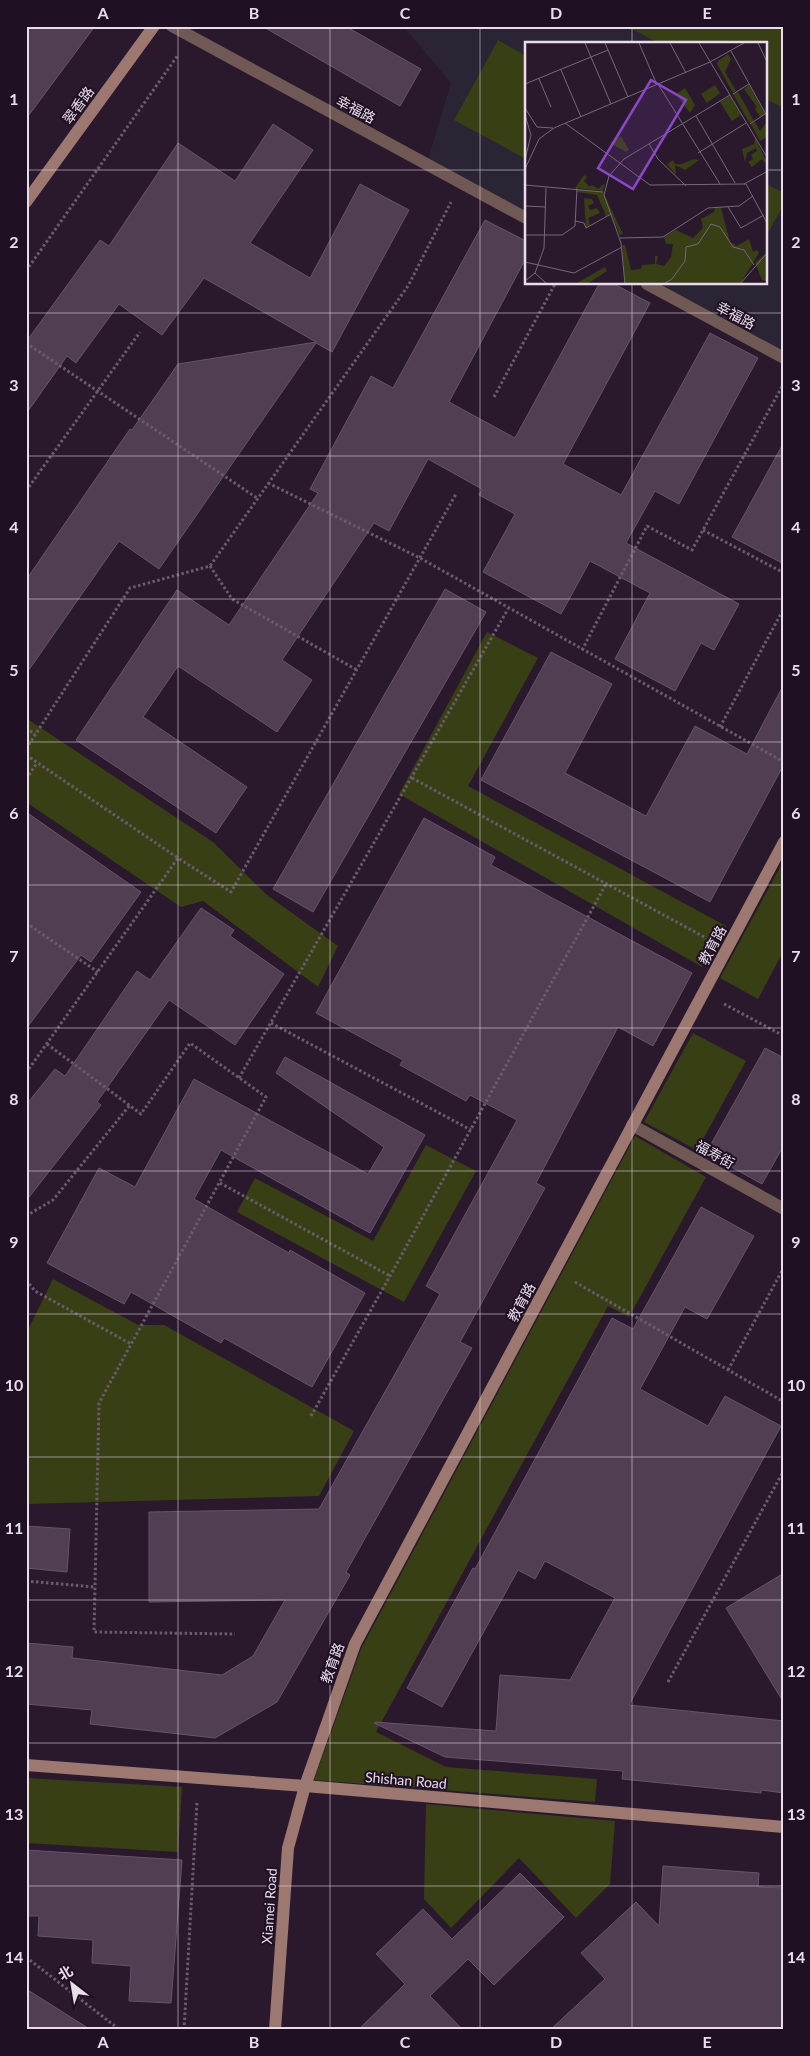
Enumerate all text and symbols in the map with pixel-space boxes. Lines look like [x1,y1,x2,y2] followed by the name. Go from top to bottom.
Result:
[96,3,109,22] text: A
[249,3,259,22] text: B
[400,3,411,22] text: C
[550,3,562,22] text: D
[702,3,712,22] text: E
[525,42,768,285] inset map
[59,83,97,127] street label: 翠香路
[9,89,19,108] text: 1
[791,89,801,108] text: 1
[333,92,379,126] street label: 幸福路
[9,232,19,251] text: 2
[791,232,801,251] text: 2
[713,298,759,332] street label: 幸福路
[9,375,19,394] text: 3
[791,375,801,394] text: 3
[9,517,19,536] text: 4
[791,517,801,536] text: 4
[9,660,19,679] text: 5
[791,660,801,679] text: 5
[9,803,19,822] text: 6
[791,803,801,822] text: 6
[695,922,729,968] street label: 教育路
[9,946,19,965] text: 7
[791,946,801,965] text: 7
[9,1089,19,1108] text: 8
[791,1089,801,1108] text: 8
[693,1136,737,1172] street label: 福寿街
[9,1232,19,1251] text: 9
[791,1232,801,1251] text: 9
[504,1279,538,1325] street label: 教育路
[5,1375,23,1394] text: 10
[787,1375,805,1394] text: 10
[5,1518,23,1537] text: 11
[787,1518,805,1537] text: 11
[317,1640,347,1686] street label: 教育路
[5,1661,23,1680] text: 12
[787,1661,805,1680] text: 12
[364,1768,448,1792] street label: Shishan Road
[5,1804,23,1823] text: 13
[787,1804,805,1823] text: 13
[258,1867,280,1945] street label: Xiamei Road
[5,1947,23,1966] text: 14
[787,1947,805,1966] text: 14
[48,1958,98,2008] north arrow
[55,1962,75,1983] text: 北
[96,2032,109,2051] text: A
[249,2032,259,2051] text: B
[400,2032,411,2051] text: C
[550,2032,562,2051] text: D
[702,2032,712,2051] text: E

